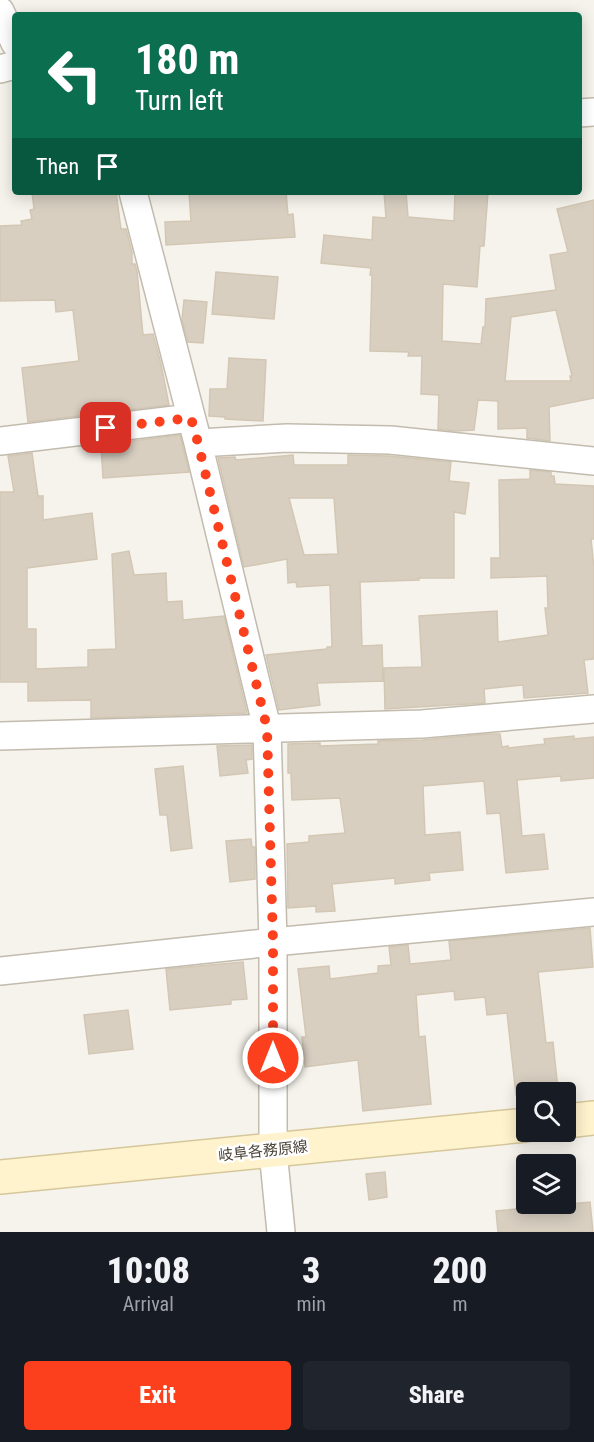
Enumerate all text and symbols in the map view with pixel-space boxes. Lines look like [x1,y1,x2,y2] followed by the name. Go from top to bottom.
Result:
[135,35,240,84] text: 180 m
[36,36,114,114] icon: left
[135,85,224,117] text: Turn left
[91,150,124,183] icon: arrive
[36,154,79,179] text: Then
[80,402,131,453] pin
[89,411,122,444] icon: arrive
[241,1026,305,1090] position arrow
[516,1082,576,1214] map controls
[516,1082,576,1142] button: search
[217,1137,309,1165] street label: 岐阜各務原線
[516,1154,576,1214] button: layers
[107,1250,190,1292] text: 10:08
[302,1250,320,1292] text: 3
[432,1250,487,1292] text: 200
[123,1292,174,1316] text: Arrival
[297,1292,326,1316] text: min
[452,1292,467,1316] text: m
[24,1361,291,1430] button: Exit
[303,1361,570,1430] button: Share

